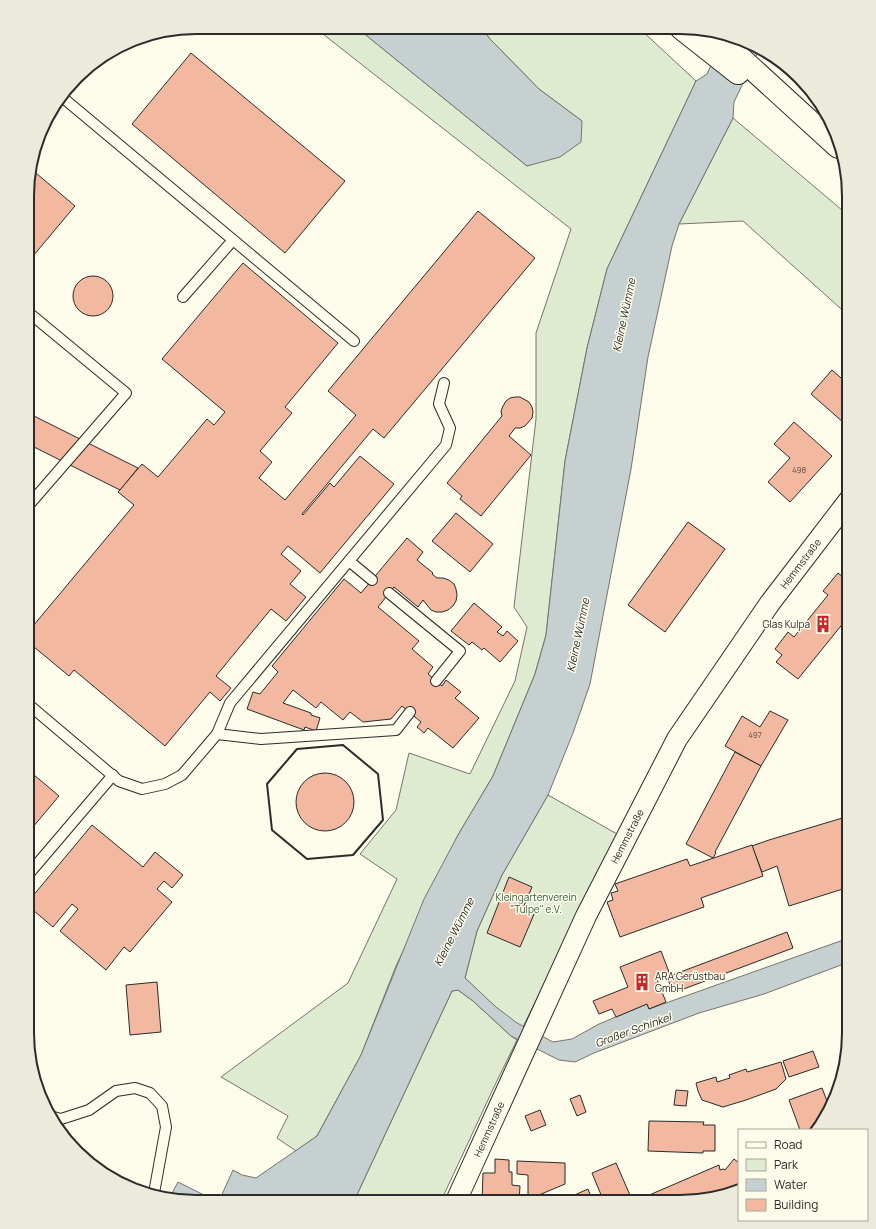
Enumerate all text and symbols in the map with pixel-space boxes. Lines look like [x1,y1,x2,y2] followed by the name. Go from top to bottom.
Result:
[608,276,639,353] water label: Kleine Wümme
[792,464,806,475] house number: 498
[777,535,824,591] street label: Hemmstraße
[562,596,593,673] water label: Kleine Wümme
[813,614,833,634] building icon: Glas Kulpa
[762,617,810,631] place label: Glas Kulpa
[748,729,762,740] house number: 497
[607,806,647,866] street label: Hemmstraße
[495,890,577,916] park label: Kleingartenverein "Tulpe" e.V.
[430,895,477,968] water label: Kleine Wümme
[655,969,725,995] place label: ARA Gerüstbau GmbH
[632,972,652,992] building icon: ARA Gerüstbau GmbH
[593,1008,674,1050] water label: Großer Schinkel
[470,1099,508,1159] street label: Hemmstraße
[738,1129,868,1221] legend
[774,1136,802,1153] text: Road
[774,1156,799,1173] text: Park
[774,1176,808,1193] text: Water
[774,1196,818,1213] text: Building

